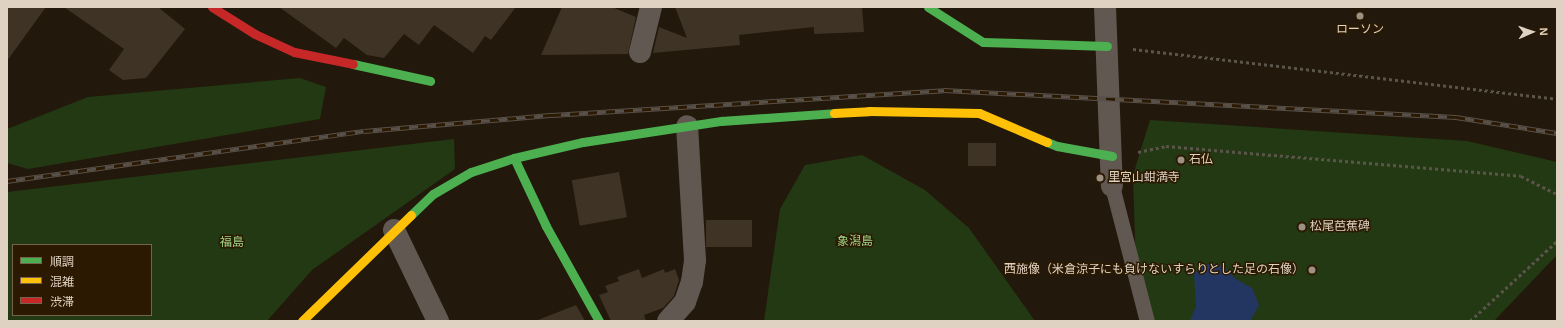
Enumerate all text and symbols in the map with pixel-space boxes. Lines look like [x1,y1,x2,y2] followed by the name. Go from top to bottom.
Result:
[1355,11,1365,21] marker: ローソン
[1512,12,1552,52] north arrow
[1336,23,1384,37] place label: ローソン
[1538,27,1550,36] text: N
[1189,153,1213,167] place label: 石仏
[1176,155,1186,165] marker: 石仏
[1108,171,1180,185] place label: 里宮山蚶満寺
[1095,173,1105,183] marker: 里宮山蚶満寺
[1310,220,1370,234] place label: 松尾芭蕉碑
[1297,222,1307,232] marker: 松尾芭蕉碑
[837,235,873,249] park label: 象潟島
[220,236,244,250] park label: 福島
[12,244,152,316] legend
[50,255,74,269] text: 順調
[1004,263,1304,277] place label: 西施像（米倉涼子にも負けないすらりとした足の石像）
[1307,265,1317,275] marker: 西施像（米倉涼子にも負けないすらりとした足の石像）
[50,275,74,289] text: 混雑
[50,295,74,309] text: 渋滞

